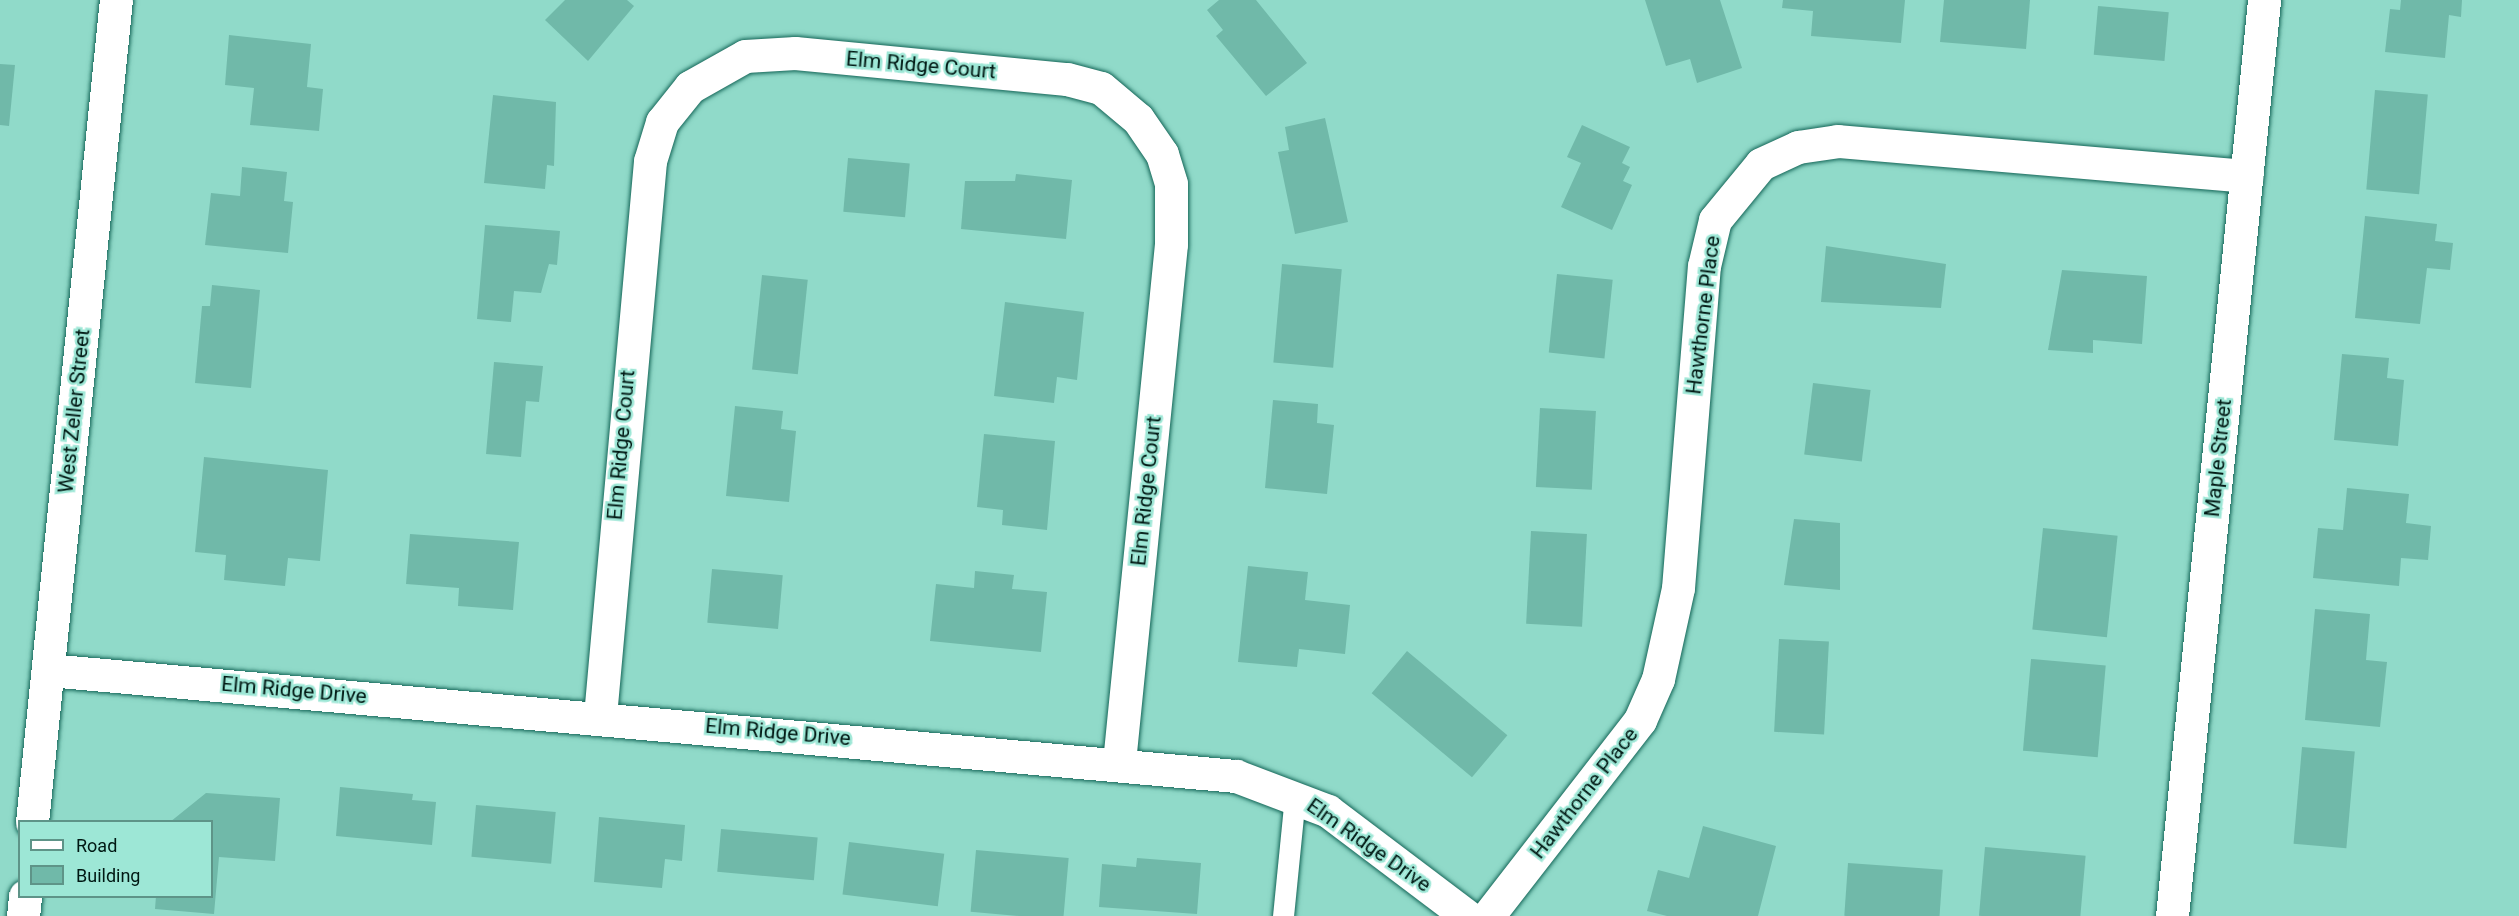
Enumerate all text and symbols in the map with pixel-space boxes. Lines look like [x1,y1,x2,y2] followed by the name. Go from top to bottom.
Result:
[845,46,997,84] street label: Elm Ridge Court
[1681,234,1725,396] street label: Hawthorne Place
[53,328,95,494] street label: West Zeller Street
[602,369,640,521] street label: Elm Ridge Court
[2199,398,2237,518] street label: Maple Street
[1126,415,1166,567] street label: Elm Ridge Court
[220,671,368,709] street label: Elm Ridge Drive
[704,713,852,751] street label: Elm Ridge Drive
[1525,722,1643,864] street label: Hawthorne Place
[1302,793,1436,897] street label: Elm Ridge Drive
[18,820,213,898] legend
[76,835,117,856] text: Road
[76,865,140,886] text: Building

